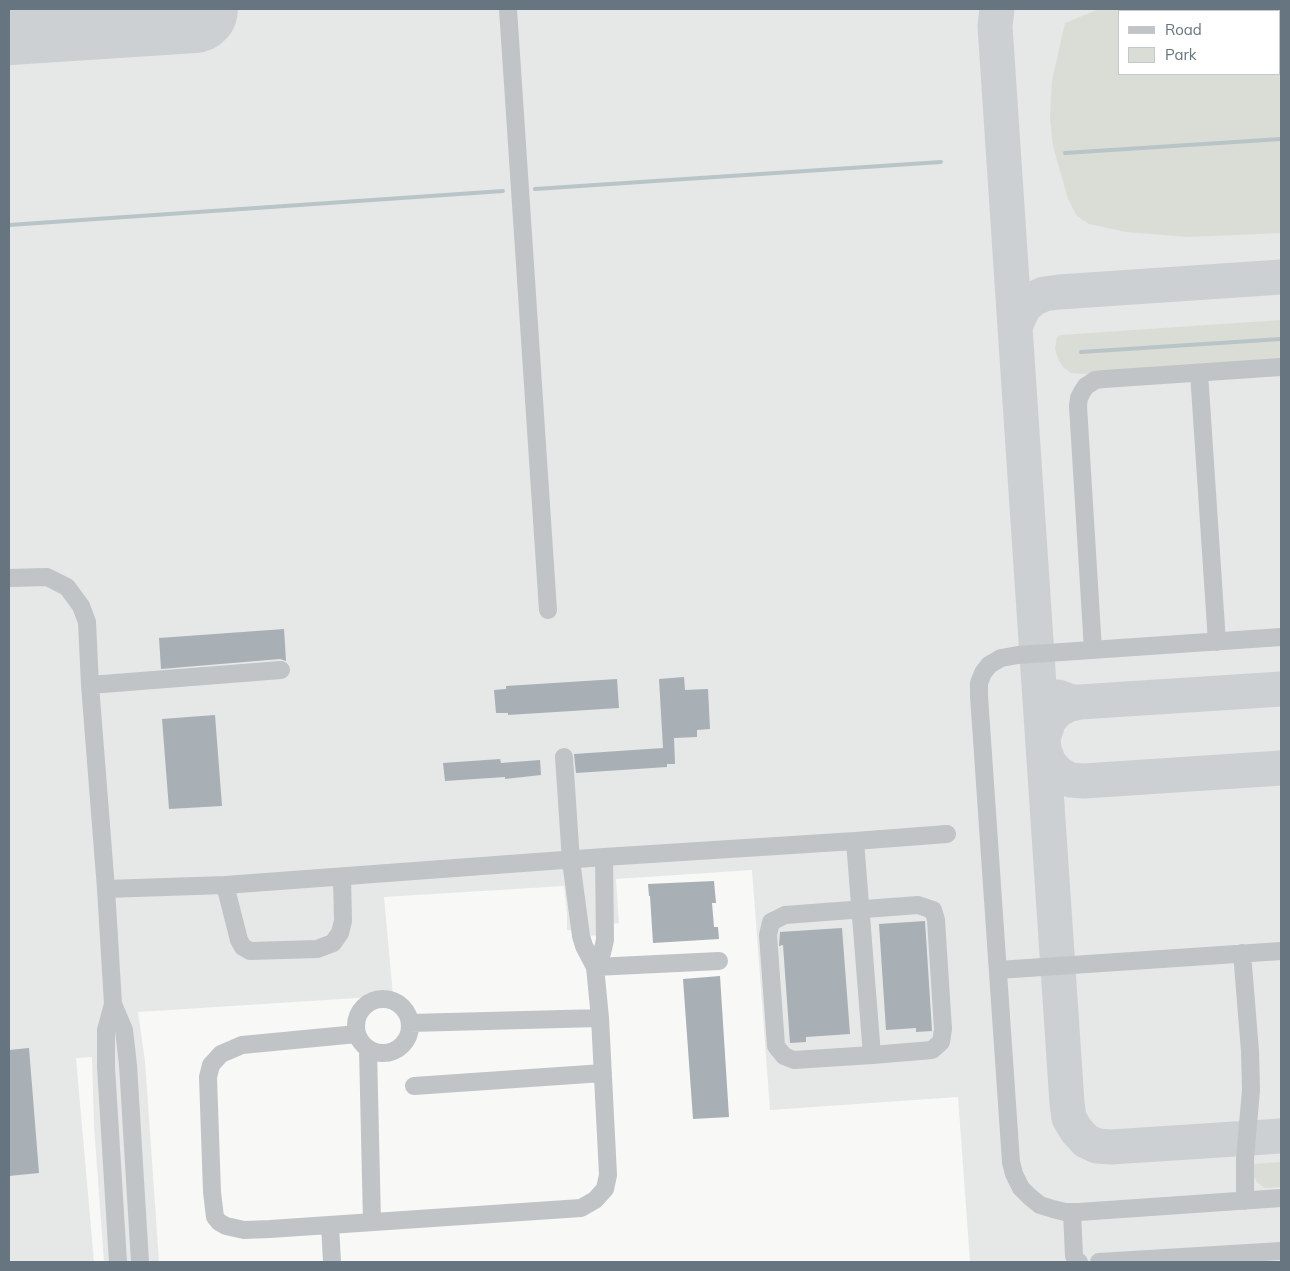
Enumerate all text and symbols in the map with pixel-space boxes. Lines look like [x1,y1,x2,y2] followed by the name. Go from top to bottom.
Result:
[1118,10,1280,75] legend
[1165,20,1202,39] text: Road
[1165,45,1197,64] text: Park

